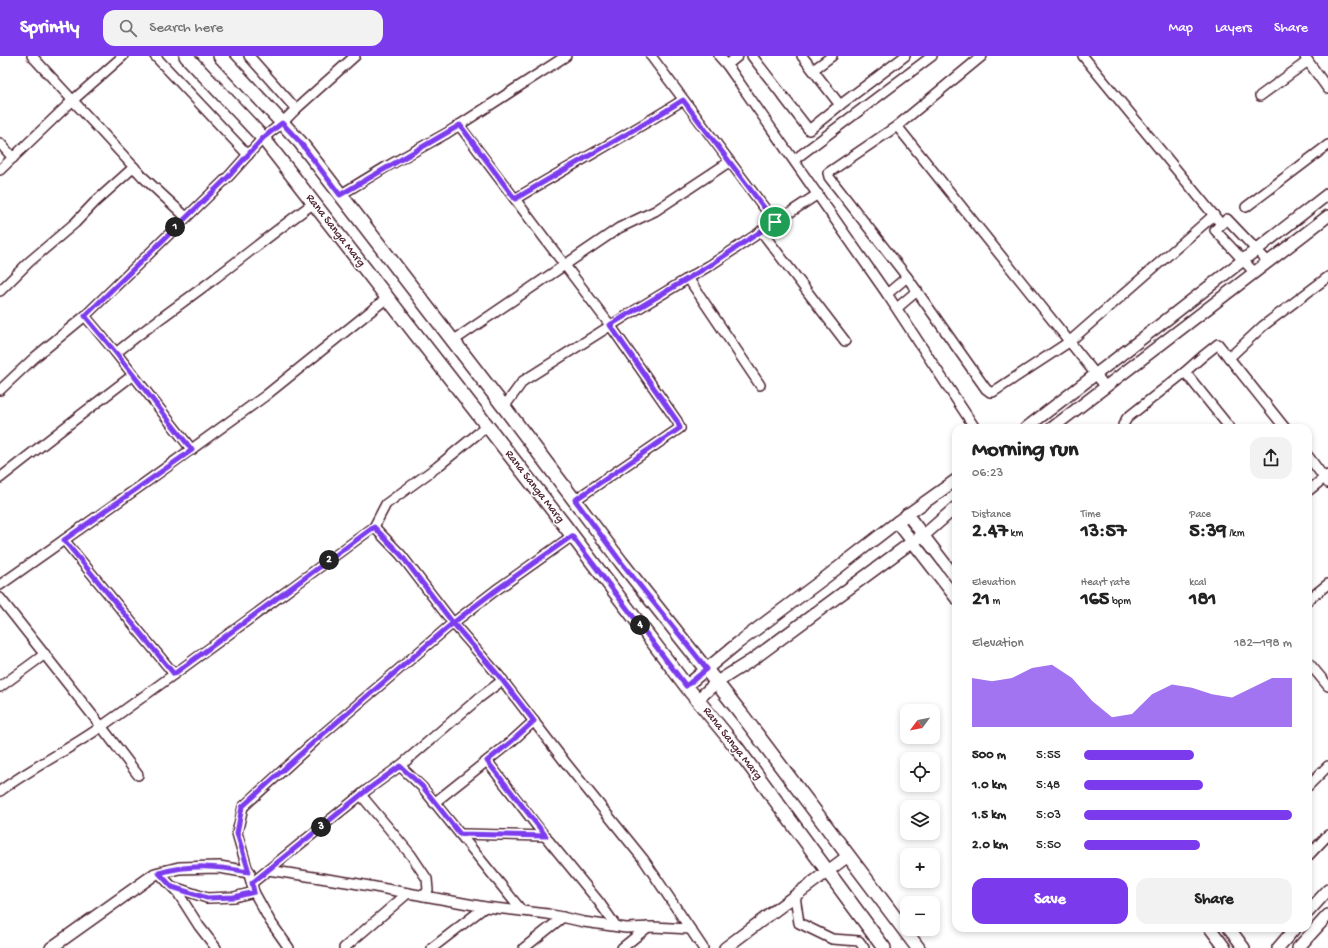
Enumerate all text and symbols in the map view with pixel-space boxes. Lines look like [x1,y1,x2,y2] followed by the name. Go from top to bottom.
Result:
[103,10,383,46] search box
[20,17,79,40] text: Sprintly
[117,17,139,39] icon: search
[149,19,223,37] text: Search here
[1169,20,1193,37] text: Map
[1215,20,1252,37] text: Layers
[1274,20,1308,37] text: Share
[302,192,368,270] street label: Rana Sanga Marg
[758,205,792,239] pin
[764,211,786,233] icon: arrive
[165,217,185,237] pin: 1
[173,221,177,233] text: 1
[1250,437,1292,479] button: share
[972,438,1078,464] text: Morning run
[501,448,567,526] street label: Rana Sanga Marg
[972,466,1003,481] text: 06:23
[972,509,1011,521] text: Distance
[1081,509,1101,521] text: Time
[1189,509,1211,521] text: Pace
[972,521,1008,544] text: 2.47
[1081,521,1126,544] text: 13:57
[1189,521,1227,544] text: 5:39
[1008,528,1023,540] text: km
[1227,528,1245,540] text: /km
[319,550,339,570] pin: 2
[326,554,332,566] text: 2
[972,577,1016,589] text: Elevation
[1081,577,1130,589] text: Heart rate
[1189,577,1207,589] text: kcal
[972,589,990,612] text: 21
[1081,589,1109,612] text: 165
[1189,589,1216,612] text: 181
[990,596,1000,608] text: m
[1109,596,1131,608] text: bpm
[630,615,650,635] pin: 4
[637,619,643,631] text: 4
[972,636,1024,651] text: Elevation
[1234,636,1292,651] text: 182–198 m
[900,704,940,744] north arrow
[900,704,940,936] map controls
[699,705,765,783] street label: Rana Sanga Marg
[972,748,1006,763] text: 500 m
[1036,748,1061,763] text: 5:55
[900,752,940,792] button: locate
[972,778,1007,793] text: 1.0 km
[1036,778,1060,793] text: 5:48
[900,800,940,840] button: layers
[972,808,1006,823] text: 1.5 km
[1036,808,1061,823] text: 5:03
[311,817,331,837] pin: 3
[318,821,324,833] text: 3
[972,838,1008,853] text: 2.0 km
[1036,838,1061,853] text: 5:50
[900,848,940,888] button: +
[972,878,1128,924] button: Save
[1136,878,1292,924] button: Share
[900,896,940,936] button: −

